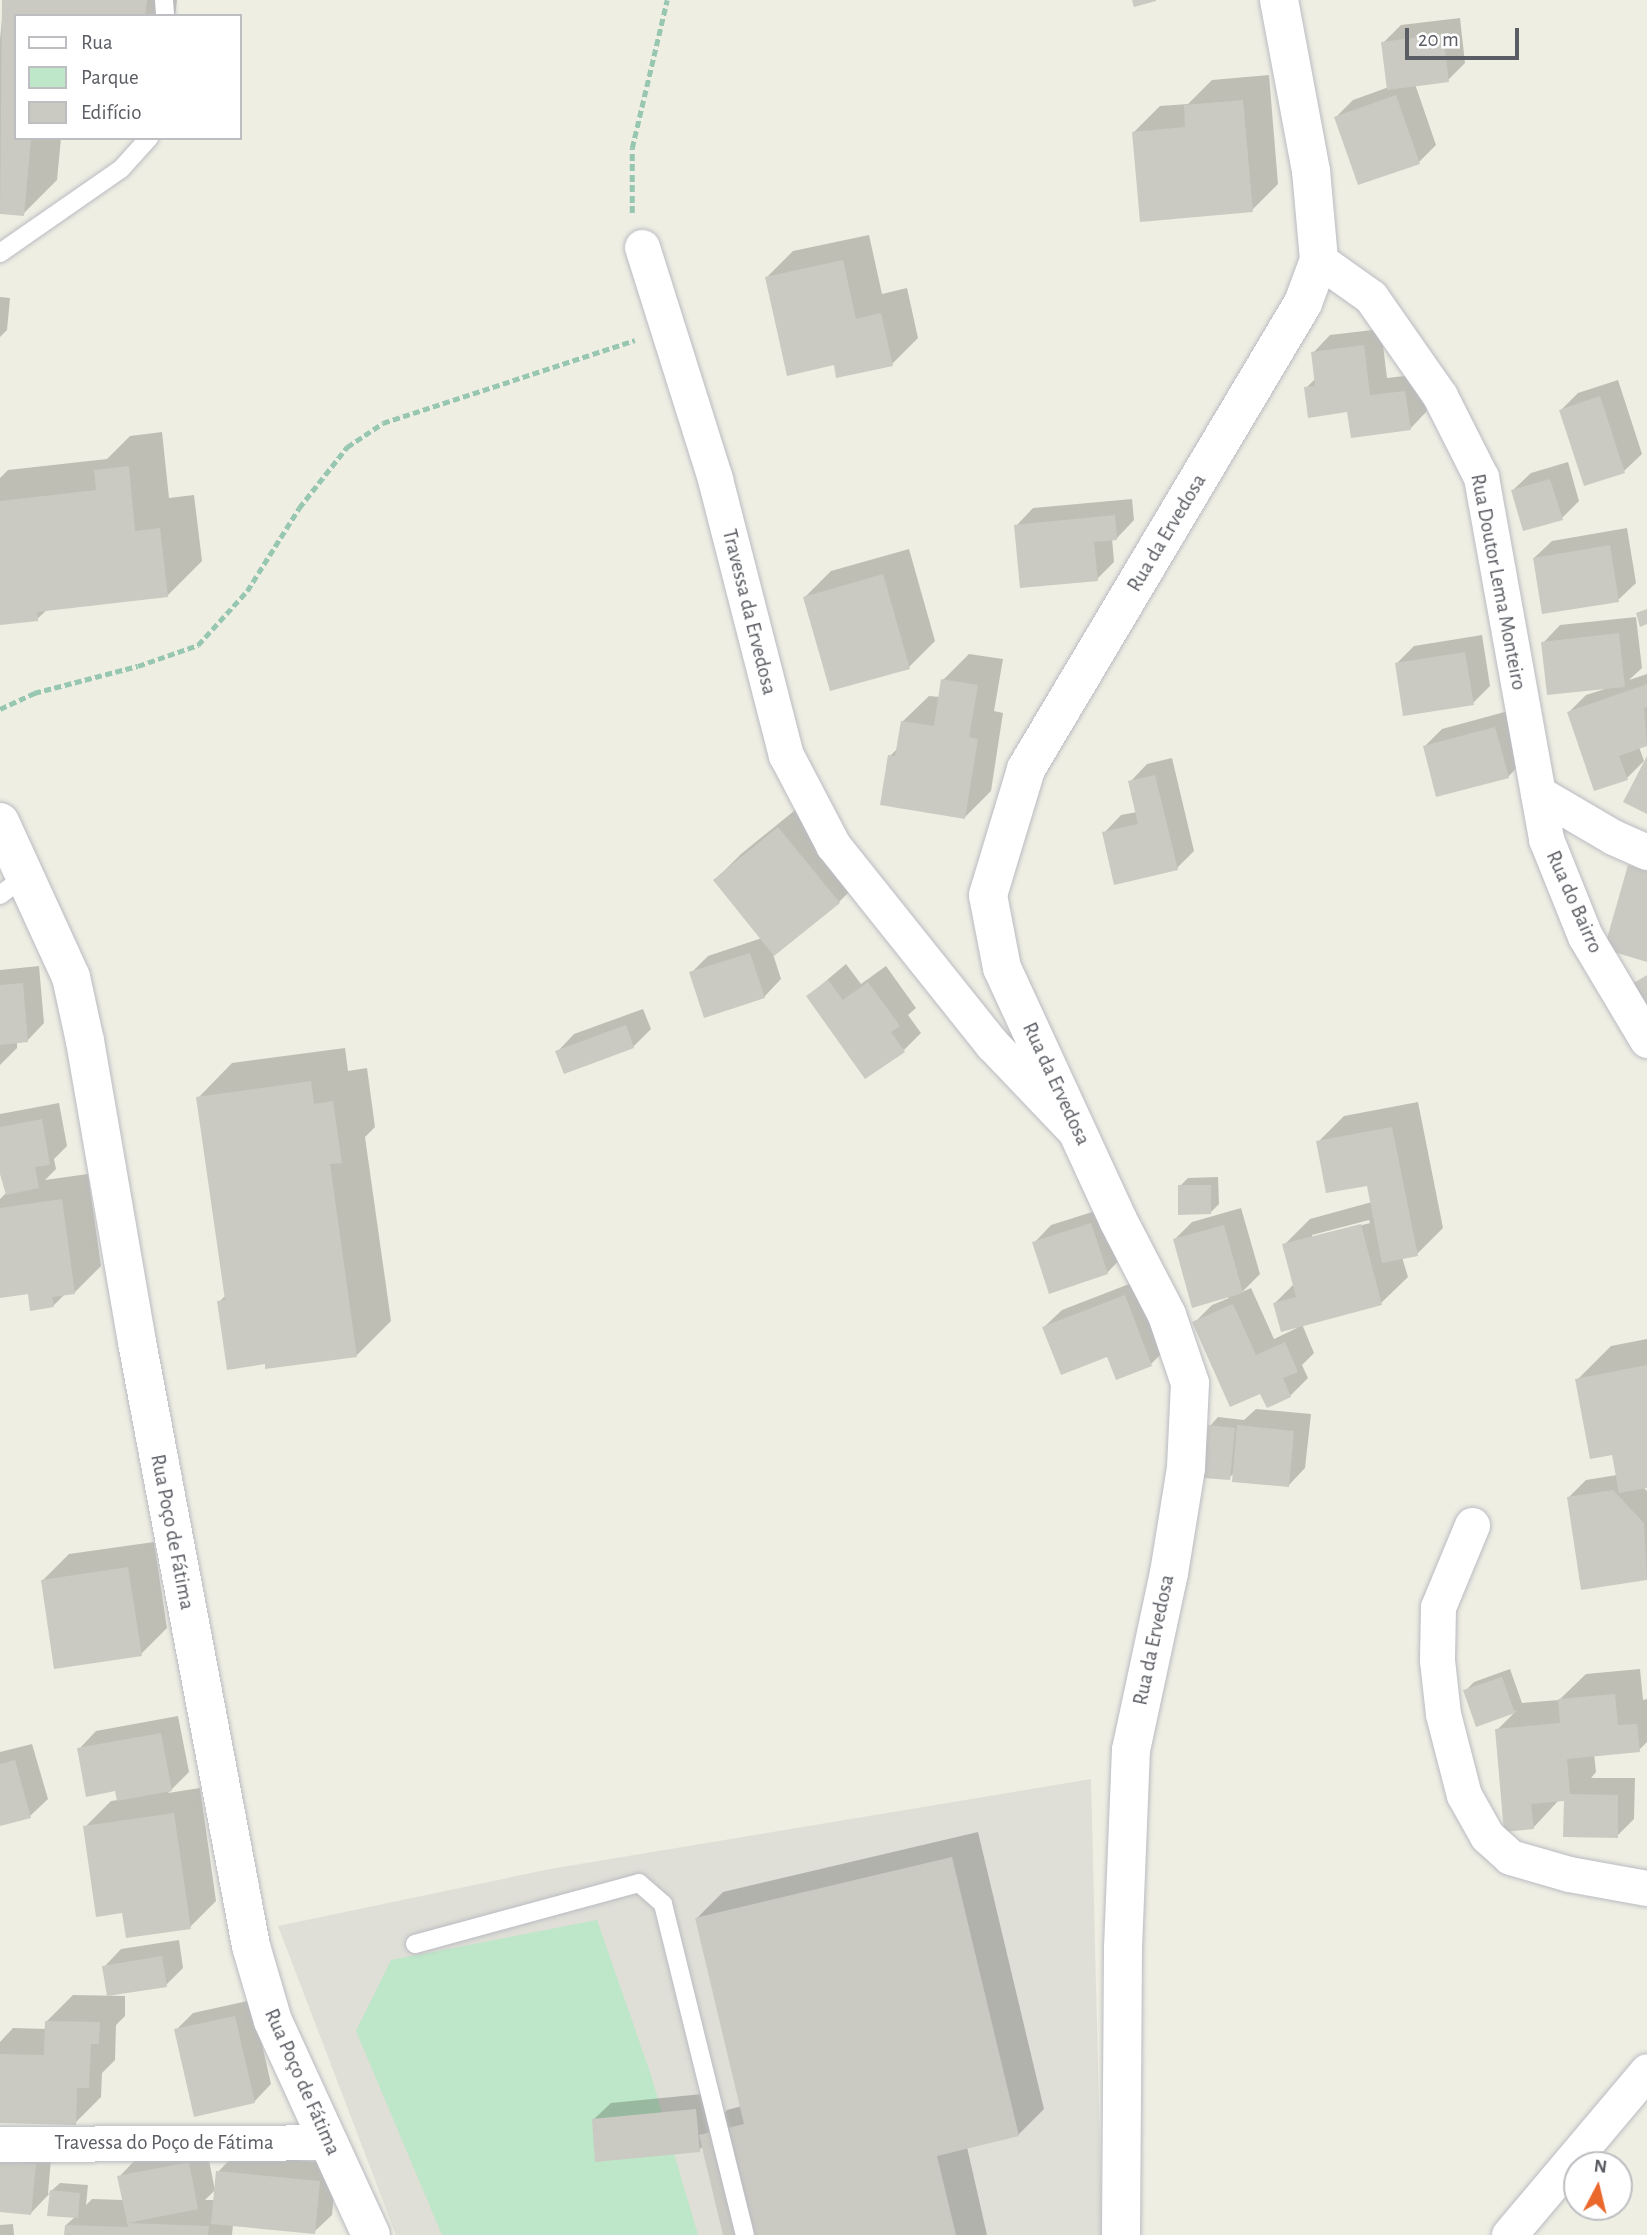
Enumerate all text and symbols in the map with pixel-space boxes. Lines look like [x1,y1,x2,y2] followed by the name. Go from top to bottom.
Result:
[14,14,242,140] legend
[1409,14,1523,58] scale bar
[1418,29,1459,50] text: 20 m
[81,32,113,53] text: Rua
[81,67,139,88] text: Parque
[81,102,141,123] text: Edifício
[1122,469,1212,597] street label: Rua da Ervedosa
[1465,472,1531,692] street label: Rua Doutor Lema Monteiro
[716,527,782,697] street label: Travessa da Ervedosa
[1540,847,1608,957] street label: Rua do Bairro
[1016,1018,1096,1150] street label: Rua da Ervedosa
[145,1452,199,1612] street label: Rua Poço de Fátima
[1128,1572,1180,1708] street label: Rua da Ervedosa
[258,2005,346,2159] street label: Rua Poço de Fátima
[54,2130,274,2156] street label: Travessa do Poço de Fátima
[1563,2151,1633,2221] north arrow
[1593,2156,1608,2177] text: N

